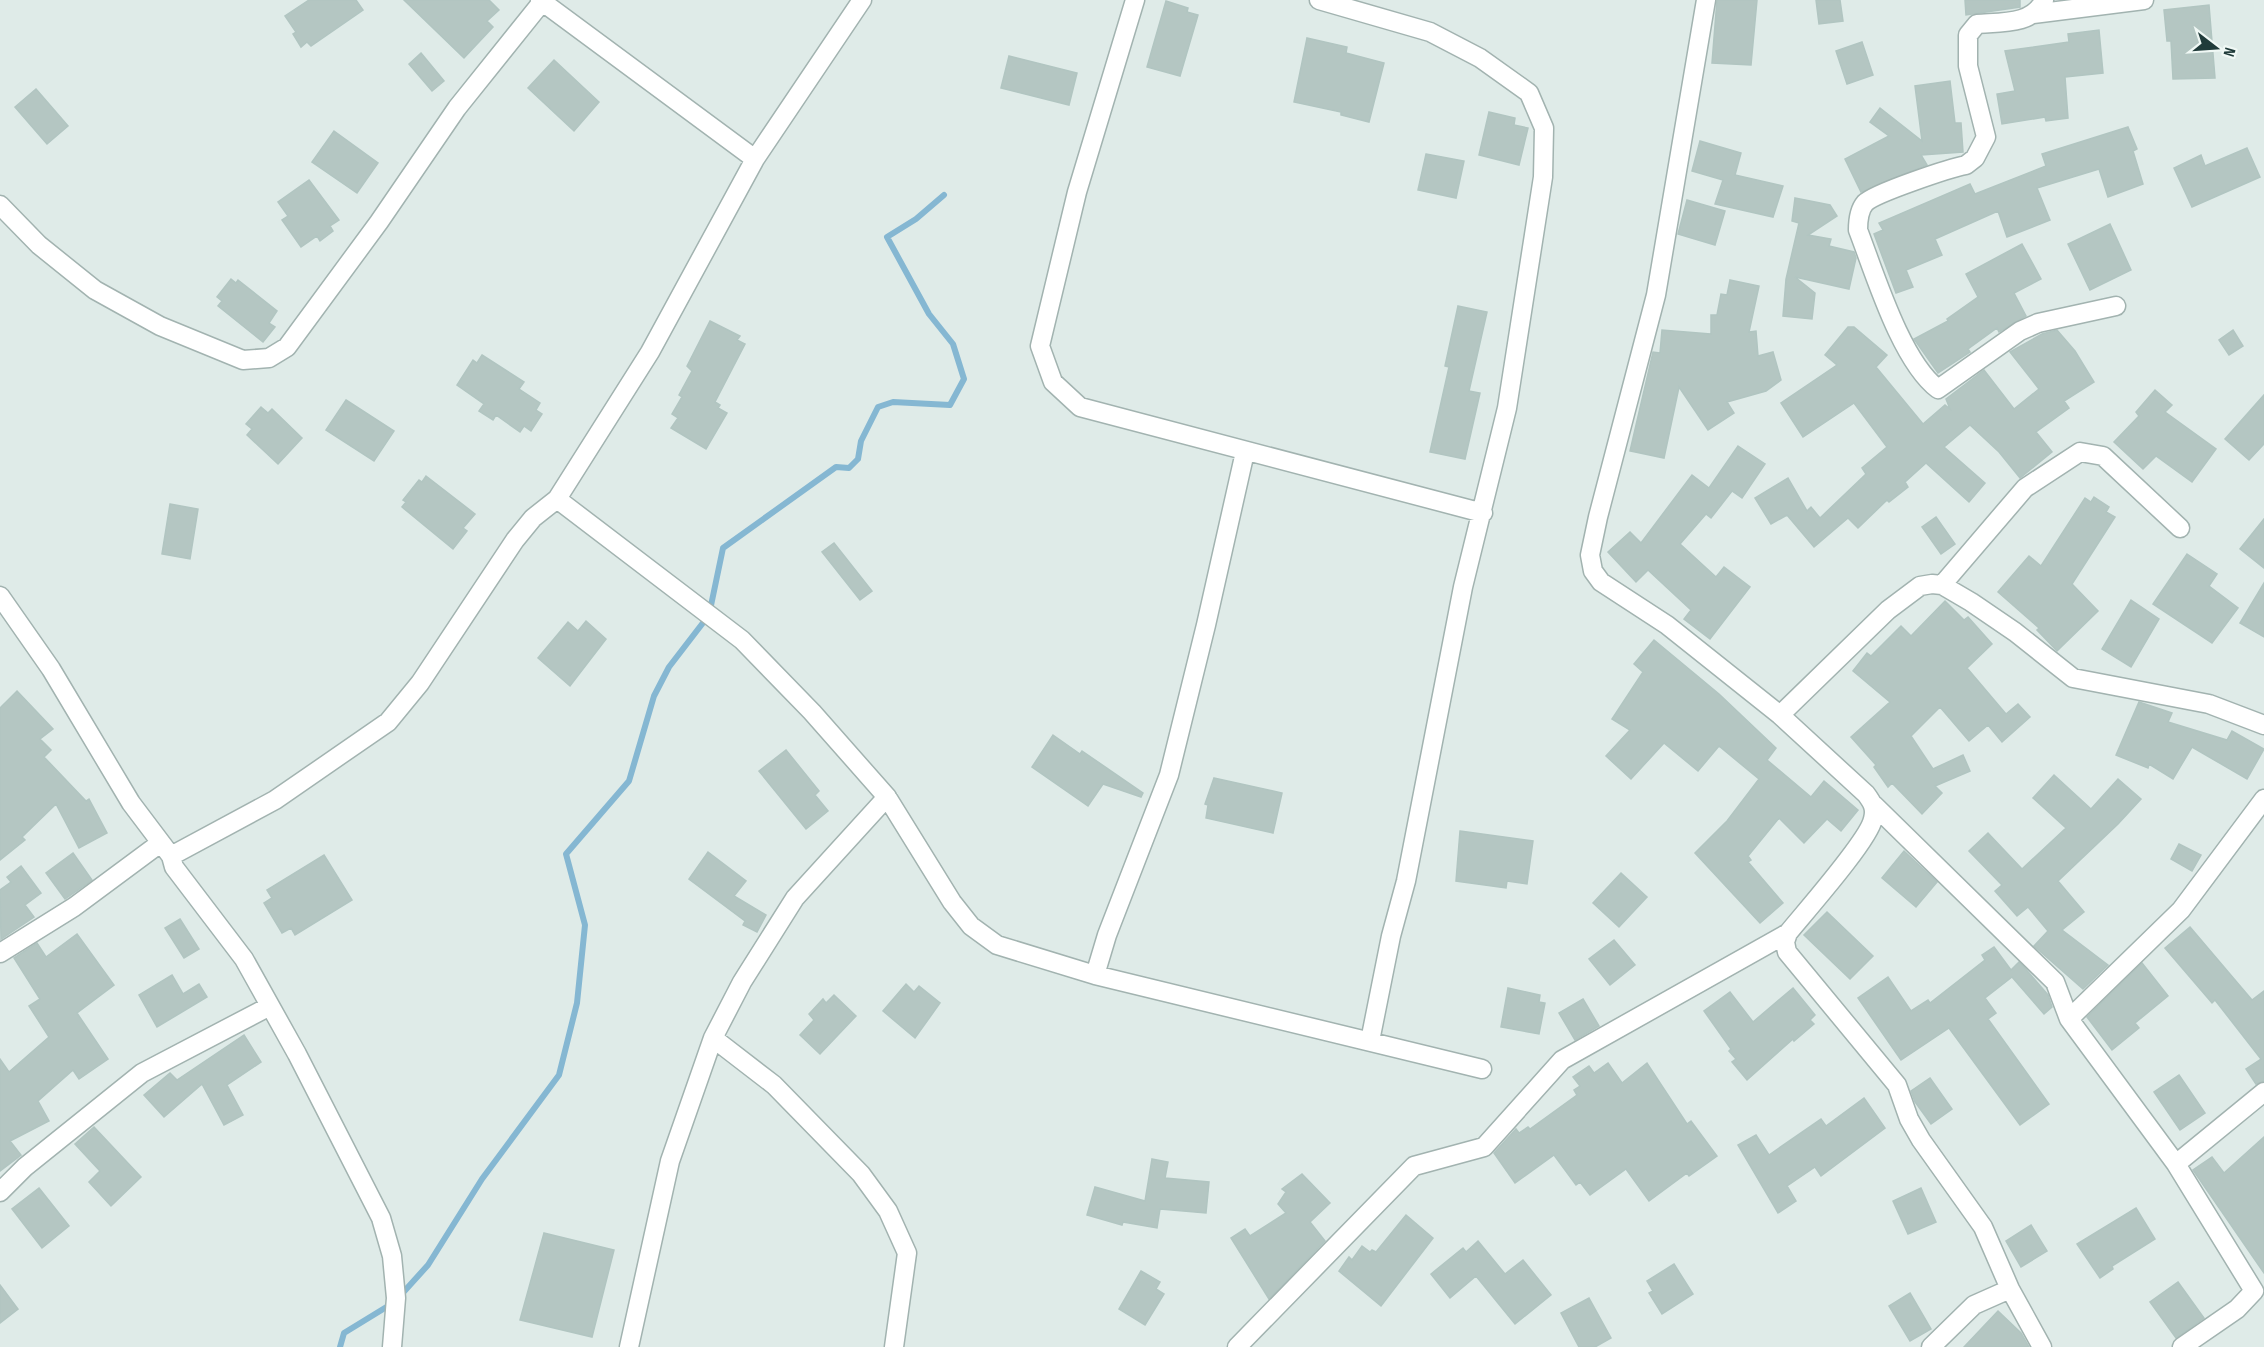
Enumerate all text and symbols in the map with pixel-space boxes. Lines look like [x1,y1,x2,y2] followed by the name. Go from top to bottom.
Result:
[2186,18,2246,78] north arrow
[2219,45,2239,59] text: N

